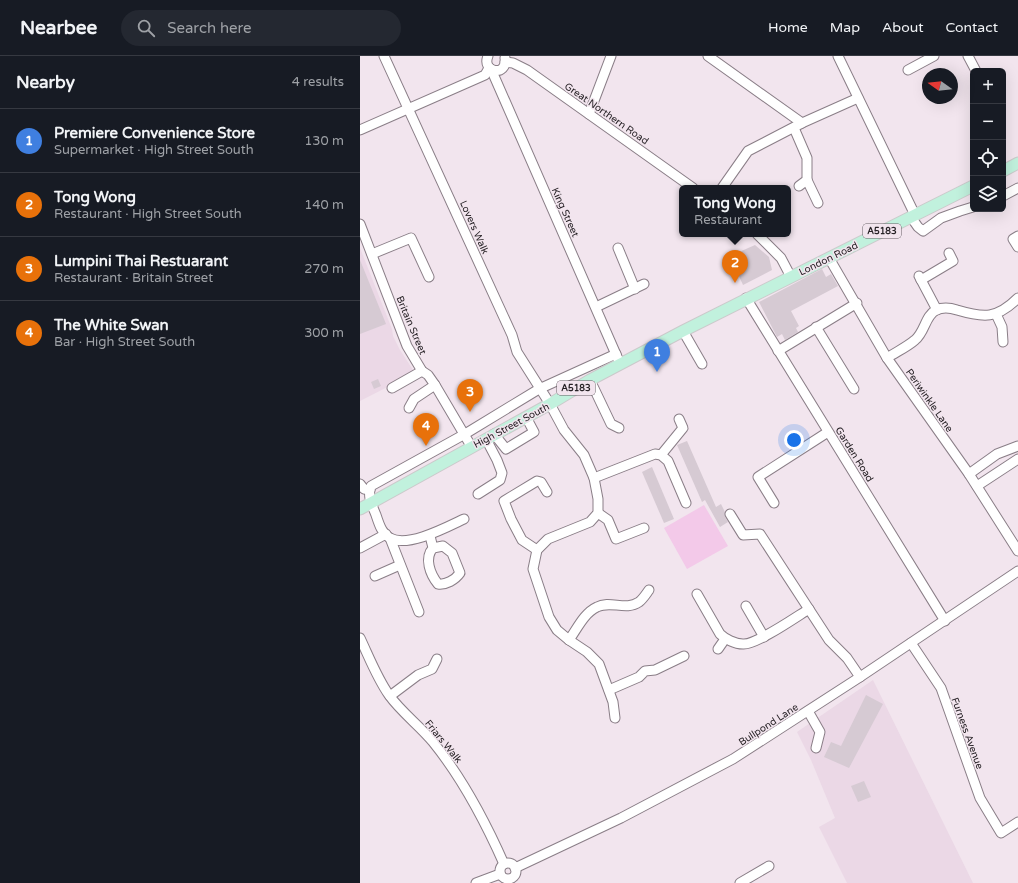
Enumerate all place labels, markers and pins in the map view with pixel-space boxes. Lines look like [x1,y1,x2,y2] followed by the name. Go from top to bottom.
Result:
[722,250,748,283] pin: 2
[644,339,670,372] pin: 1
[457,379,483,412] pin: 3
[413,413,439,446] pin: 4

